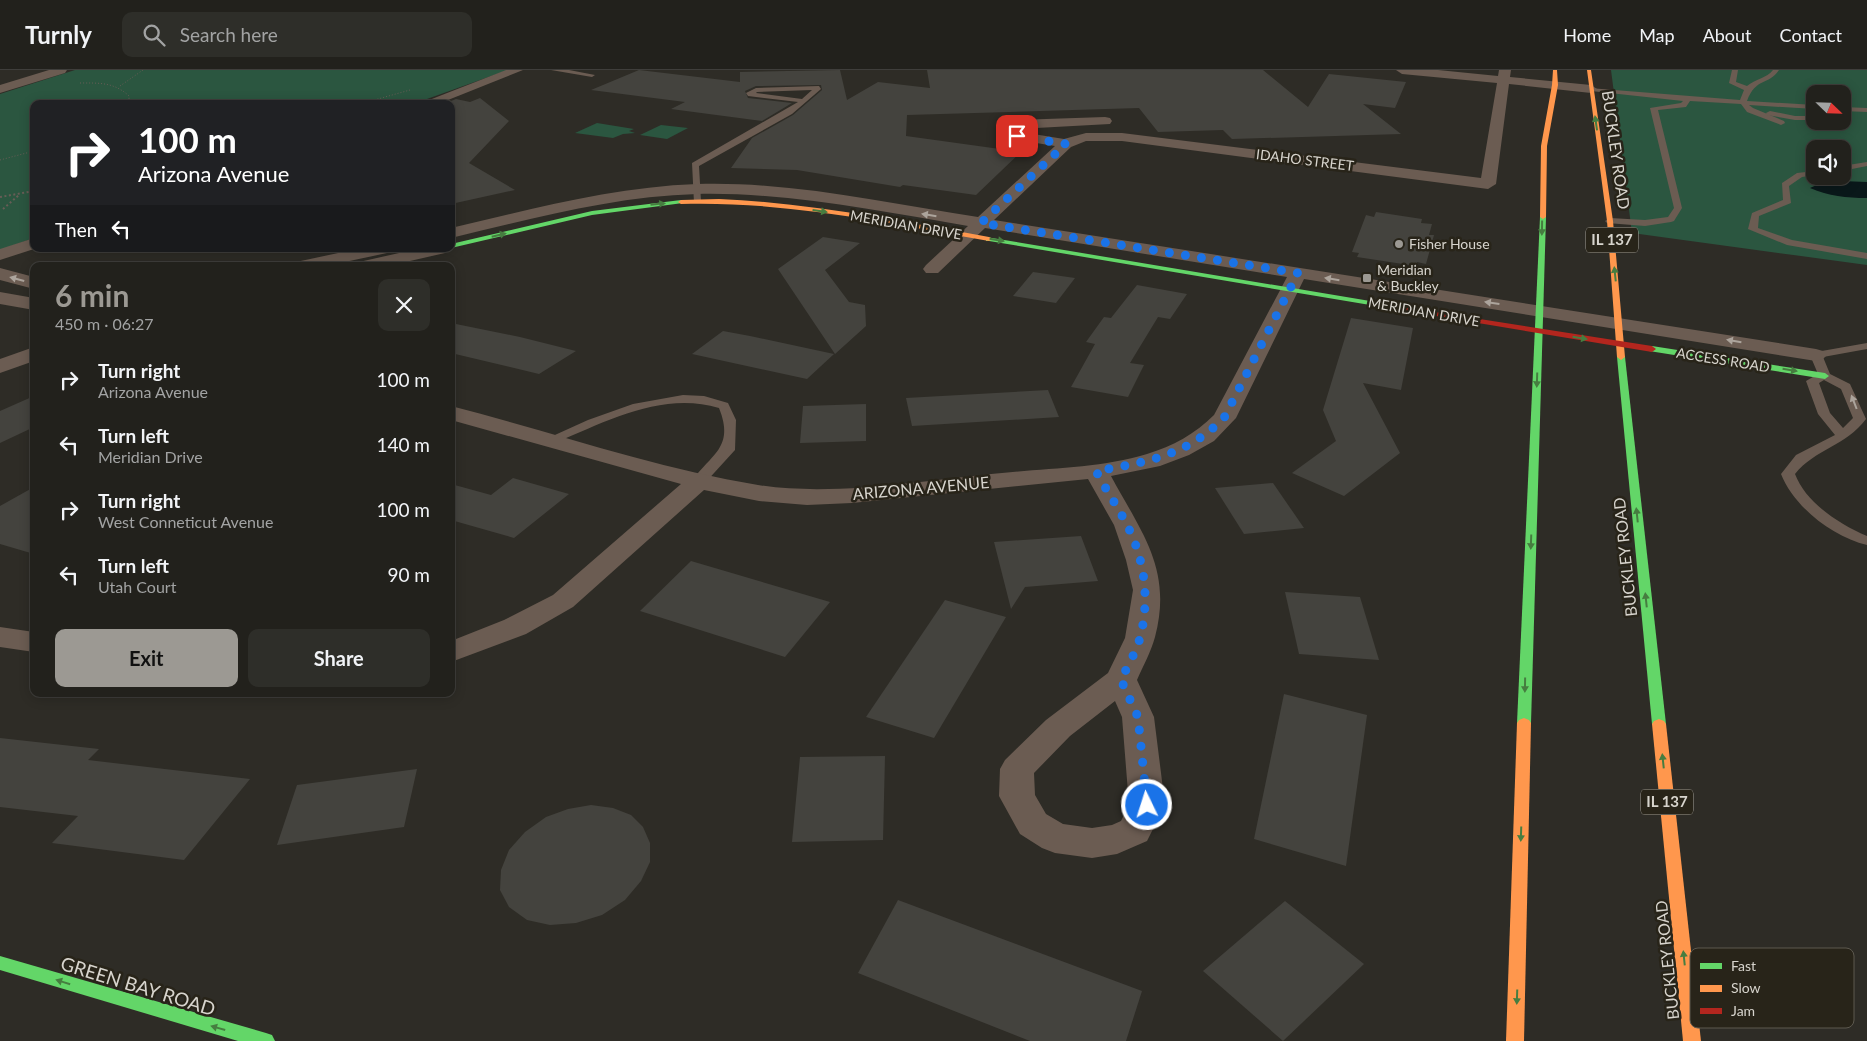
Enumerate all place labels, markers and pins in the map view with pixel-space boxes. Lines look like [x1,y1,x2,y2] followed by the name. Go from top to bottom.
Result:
[996,115,1038,157] pin
[1409,235,1490,252] place label: Fisher House
[1393,238,1405,250] marker: Fisher House
[1377,261,1440,294] place label: Meridian & Buckley
[1361,272,1373,284] marker: Meridian & Buckley

